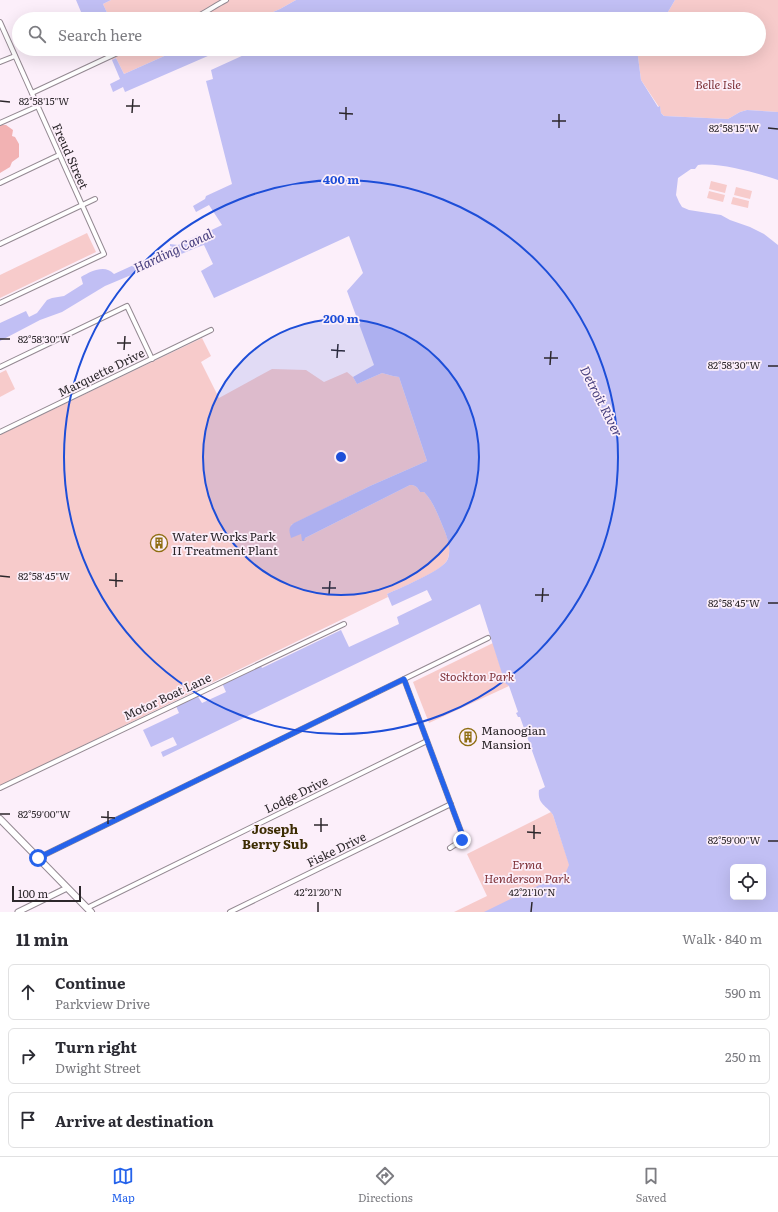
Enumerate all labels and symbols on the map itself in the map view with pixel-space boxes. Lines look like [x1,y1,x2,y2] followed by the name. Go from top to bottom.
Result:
[695,75,741,93] park label: Belle Isle
[19,93,69,108] text: 82°58'15"W
[48,120,94,192] street label: Freud Street
[709,120,759,135] text: 82°58'15"W
[323,170,359,188] text: 400 m
[130,223,216,277] water label: Harding Canal
[323,309,359,327] text: 200 m
[18,331,70,346] text: 82°58'30"W
[55,343,147,401] street label: Marquette Drive
[708,357,760,372] text: 82°58'30"W
[576,362,628,440] water label: Detroit River
[334,450,348,464] centre of rings
[172,527,278,559] place label: Water Works Park II Treatment Plant
[149,533,169,553] building icon: Water Works Park II Treatment Plant
[18,568,70,583] text: 82°58'45"W
[708,595,760,610] text: 82°58'45"W
[440,667,515,685] park label: Stockton Park
[120,668,214,724] street label: Motor Boat Lane
[481,721,546,753] place label: Manoogian Mansion
[458,727,478,747] building icon: Manoogian Mansion
[261,771,331,817] street label: Lodge Drive
[18,806,70,821] text: 82°59'00"W
[242,819,308,853] district label: Joseph Berry Sub
[303,827,369,871] street label: Fiske Drive
[453,831,471,849] route end
[708,832,760,847] text: 82°59'00"W
[29,849,47,867] route start
[484,855,570,887] park label: Erma Henderson Park
[12,884,81,903] scale bar
[294,884,342,899] text: 42°21'20"N
[508,884,556,899] text: 42°21'10"N

